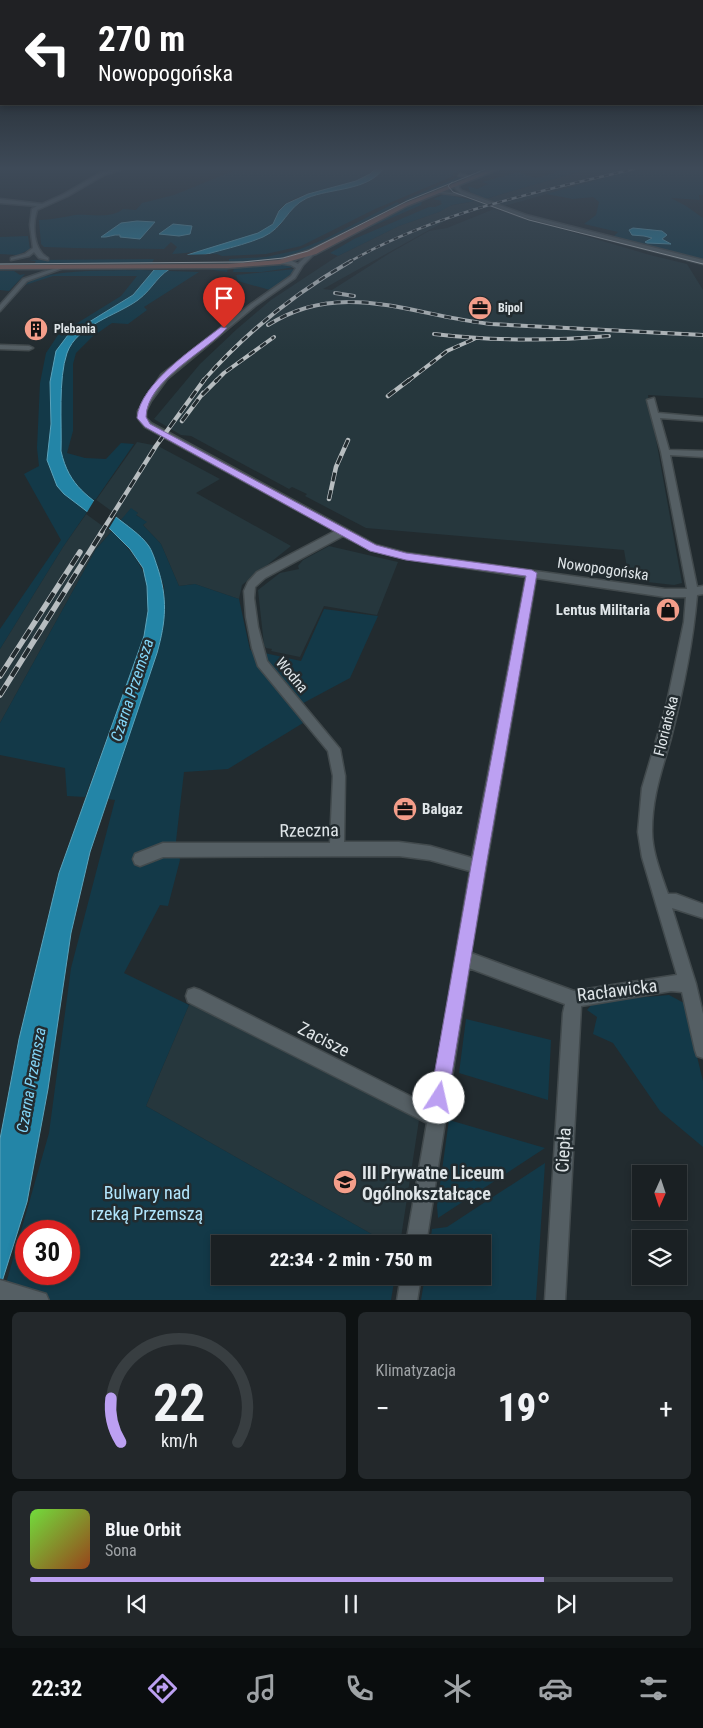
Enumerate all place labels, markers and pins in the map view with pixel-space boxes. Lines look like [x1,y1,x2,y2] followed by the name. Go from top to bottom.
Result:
[203,277,245,328] pin
[467,295,493,321] office icon: Bipol
[498,301,523,315] place label: Bipol
[23,316,49,342] building icon: Plebania
[54,322,96,336] place label: Plebania
[655,597,681,623] shop icon: Lentus Militaria
[556,601,650,619] place label: Lentus Militaria
[392,796,418,822] office icon: Balgaz
[422,800,463,818] place label: Balgaz
[362,1162,504,1204] place label: III Prywatne Liceum Ogólnokształcące
[332,1169,358,1195] school or university icon: III Prywatne Liceum Ogólnokształcące

